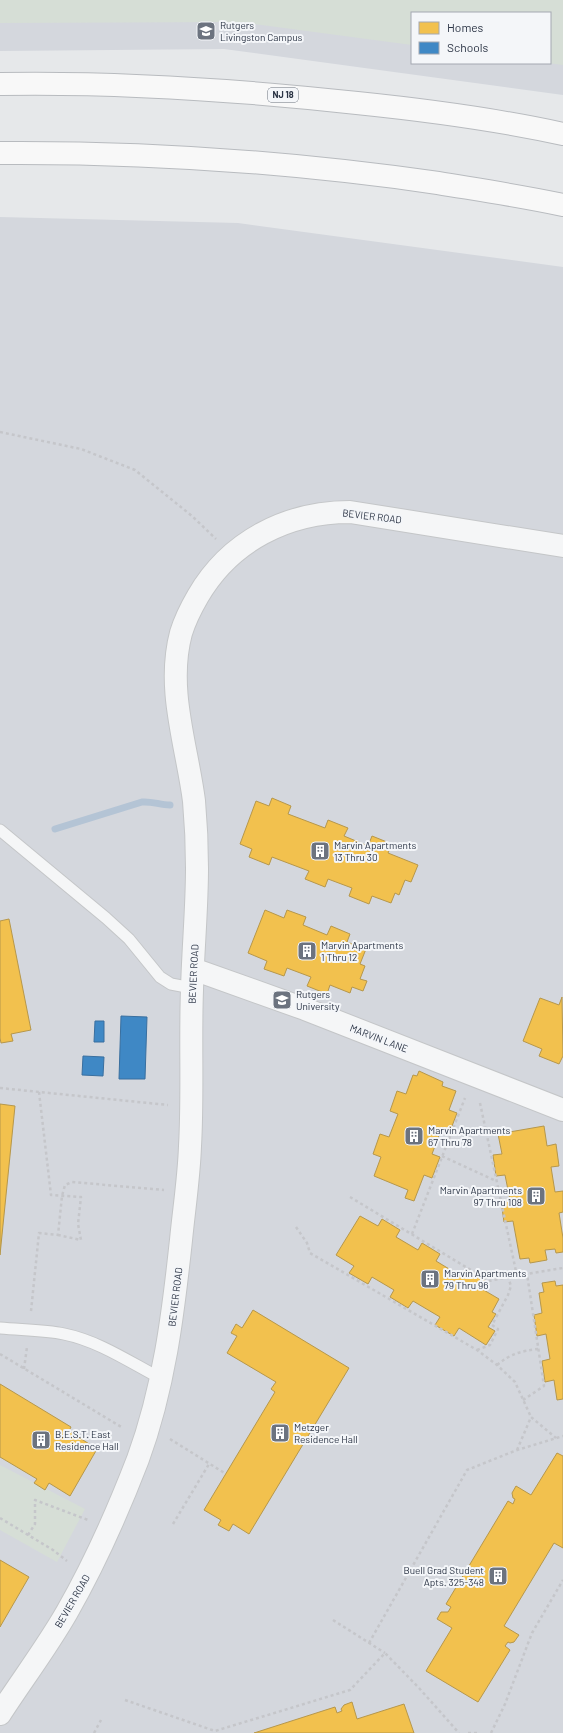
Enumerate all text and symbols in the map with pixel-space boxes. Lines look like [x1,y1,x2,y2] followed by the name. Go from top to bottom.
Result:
[411,12,551,64] legend
[220,19,303,43] place label: Rutgers Livingston Campus
[195,20,217,42] school or university icon: Rutgers Livingston Campus
[447,20,484,34] text: Homes
[447,40,488,54] text: Schools
[268,88,298,102] road number: NJ 18
[342,506,402,526] street label: BEVIER ROAD
[334,839,417,863] place label: Marvin Apartments 13 Thru 30
[309,840,331,862] building icon: Marvin Apartments 13 Thru 30
[321,939,404,963] place label: Marvin Apartments 1 Thru 12
[296,940,318,962] building icon: Marvin Apartments 1 Thru 12
[185,944,201,1004] street label: BEVIER ROAD
[296,988,340,1012] place label: Rutgers University
[271,989,293,1011] school or university icon: Rutgers University
[348,1021,410,1055] street label: MARVIN LANE
[428,1124,511,1148] place label: Marvin Apartments 67 Thru 78
[403,1125,425,1147] building icon: Marvin Apartments 67 Thru 78
[440,1184,522,1208] place label: Marvin Apartments 97 Thru 108
[525,1185,547,1207] building icon: Marvin Apartments 97 Thru 108
[165,1267,185,1327] street label: BEVIER ROAD
[444,1267,527,1291] place label: Marvin Apartments 79 Thru 96
[419,1268,441,1290] building icon: Marvin Apartments 79 Thru 96
[294,1421,358,1445] place label: Metzger Residence Hall
[269,1422,291,1444] building icon: Metzger Residence Hall
[55,1428,119,1452] place label: B.E.S.T. East Residence Hall
[30,1429,52,1451] building icon: B.E.S.T. East Residence Hall
[404,1564,484,1588] place label: Buell Grad Student Apts. 325-348
[487,1565,509,1587] building icon: Buell Grad Student Apts. 325-348
[52,1572,92,1630] street label: BEVIER ROAD

